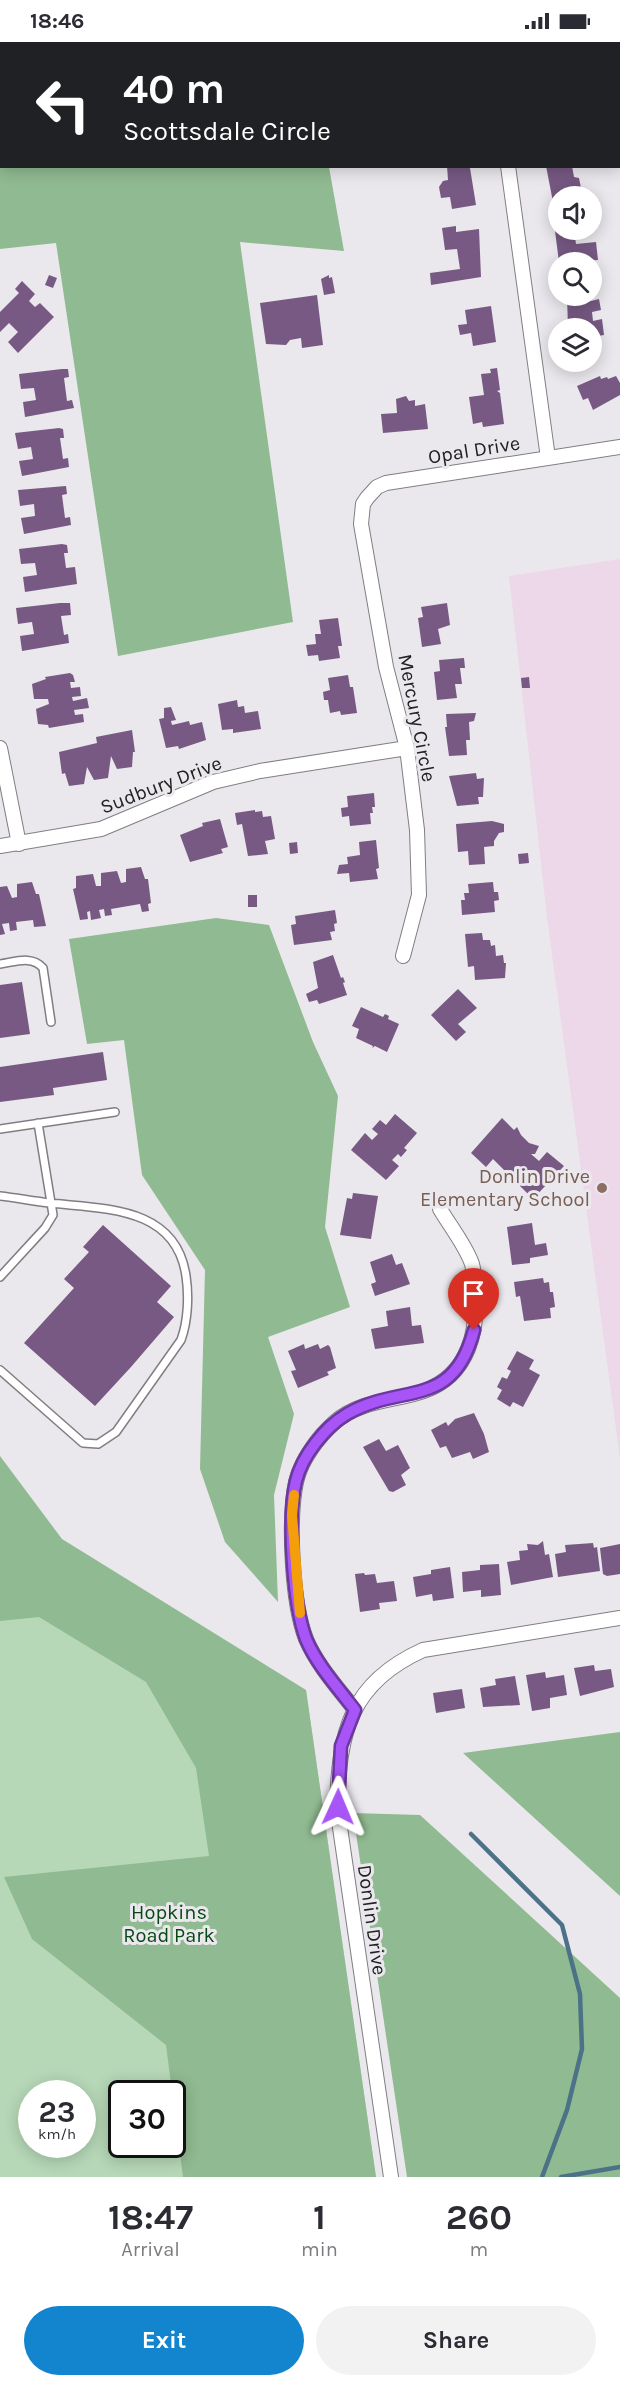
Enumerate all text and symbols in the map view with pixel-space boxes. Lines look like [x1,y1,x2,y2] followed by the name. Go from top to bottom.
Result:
[30,8,84,34] text: 18:46
[123,64,225,114] text: 40 m
[24,66,102,144] icon: left
[123,115,331,147] text: Scottsdale Circle
[548,186,602,372] map controls
[548,186,602,240] button: sound
[548,252,602,306] button: search
[548,318,602,372] button: layers
[426,431,522,469] street label: Opal Drive
[393,652,441,784] street label: Mercury Circle
[97,751,225,819] street label: Sudbury Drive
[420,1165,590,1211] place label: Donlin Drive Elementary School
[595,1181,609,1195] marker: Donlin Drive Elementary School
[448,1268,499,1330] pin
[457,1277,490,1310] icon: arrive
[306,1775,370,1839] position arrow
[353,1863,391,1977] street label: Donlin Drive
[123,1901,215,1947] park label: Hopkins Road Park
[108,2080,186,2158] speed limit sign: 30
[39,2094,75,2130] text: 23
[38,2125,76,2143] text: km/h
[108,2196,193,2238] text: 18:47
[313,2196,326,2238] text: 1
[446,2196,512,2238] text: 260
[121,2238,180,2261] text: Arrival
[301,2238,338,2261] text: min
[470,2238,488,2261] text: m
[24,2306,304,2375] button: Exit
[316,2306,596,2375] button: Share

